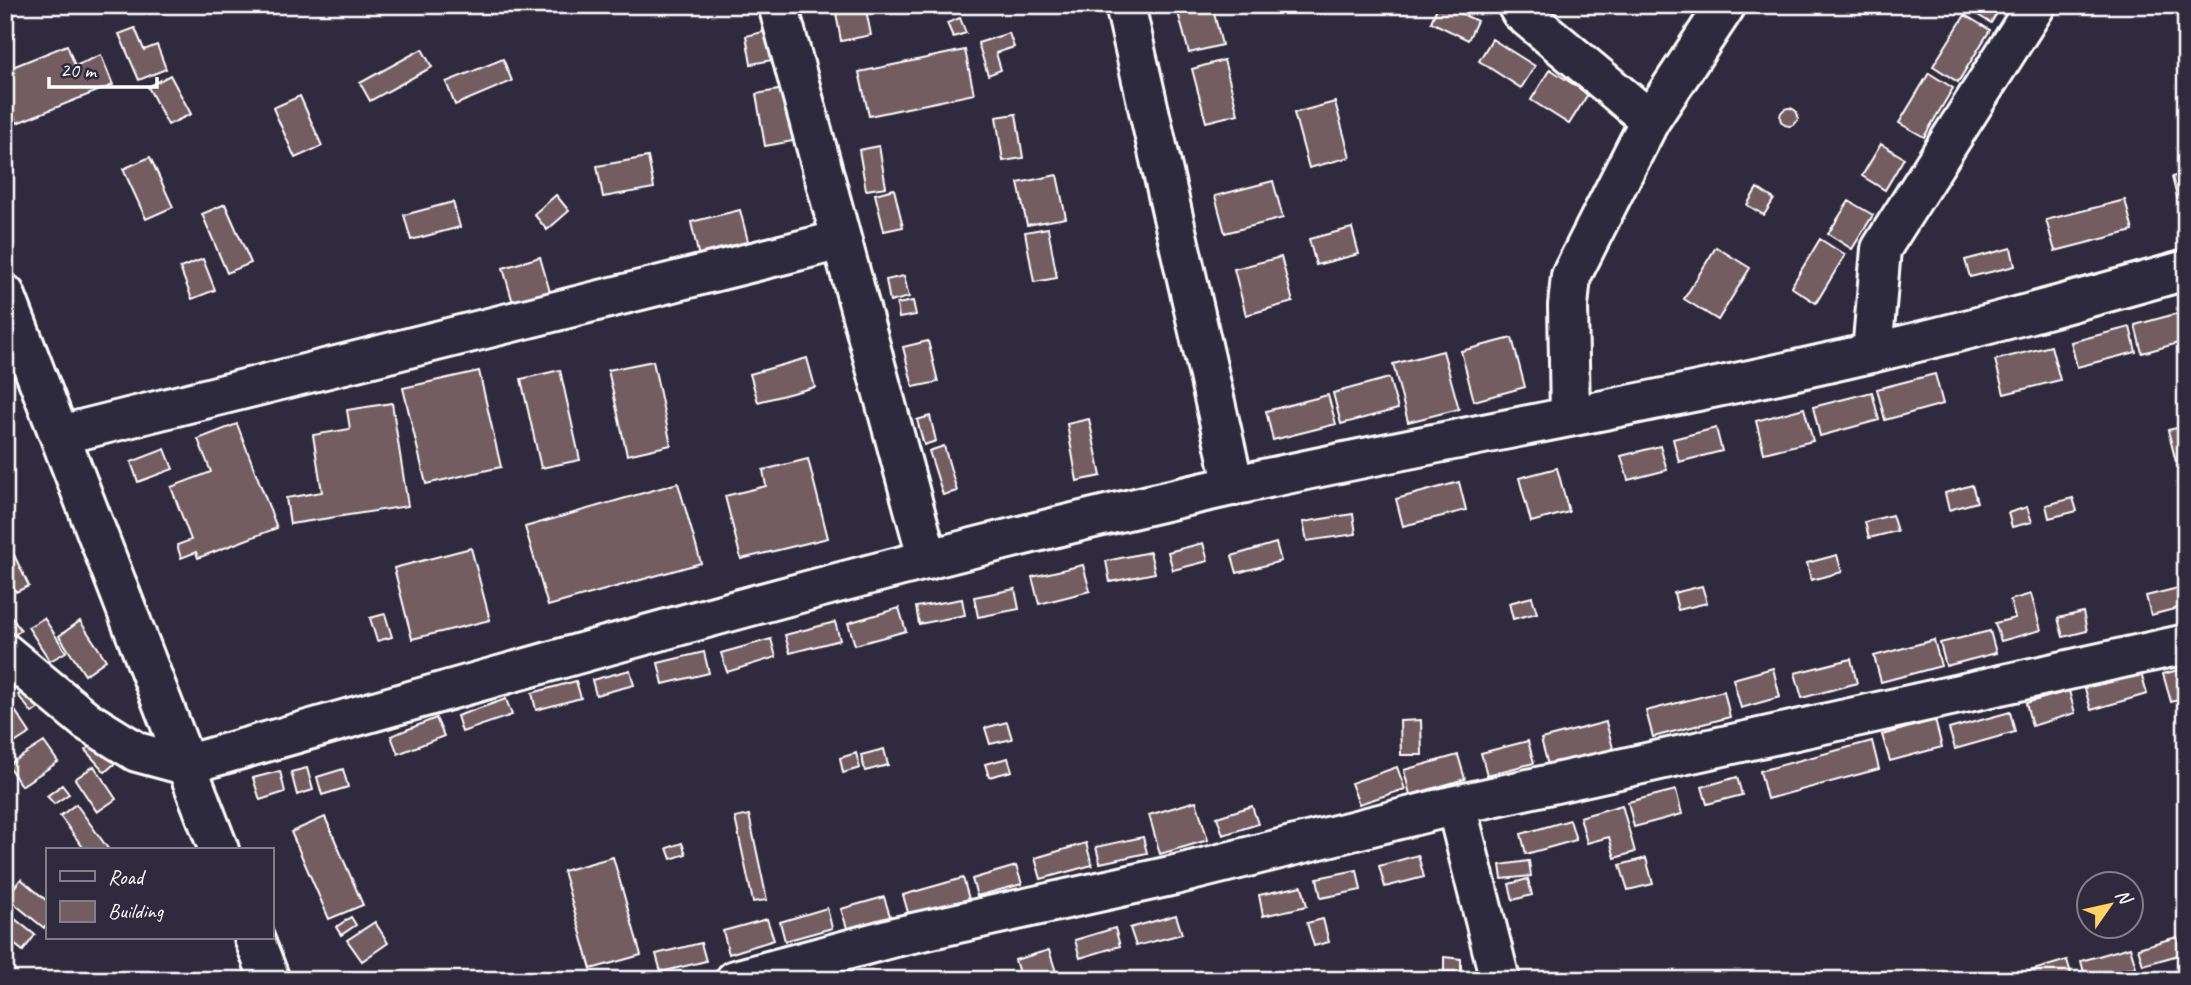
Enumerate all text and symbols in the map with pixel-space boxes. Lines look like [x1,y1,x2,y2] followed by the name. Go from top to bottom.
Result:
[49,46,158,90] scale bar
[60,57,98,83] text: 20 m
[46,848,273,940] legend
[108,864,147,890] text: Road
[2076,870,2146,940] north arrow
[2110,884,2138,910] text: N
[108,898,165,924] text: Building

